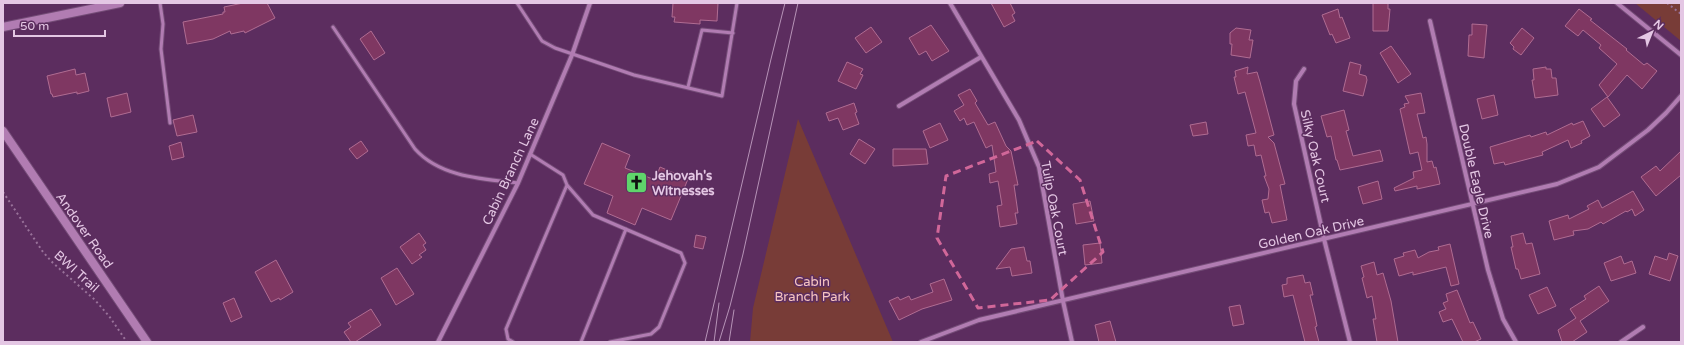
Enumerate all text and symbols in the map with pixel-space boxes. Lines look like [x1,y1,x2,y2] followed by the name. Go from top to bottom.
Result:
[14,12,105,38] scale bar
[1632,12,1672,52] north arrow
[1651,17,1666,33] text: N
[20,19,49,33] text: 50 m
[1297,108,1333,204] street label: Silky Oak Court
[479,115,543,228] street label: Cabin Branch Lane
[1455,122,1497,240] street label: Double Eagle Drive
[1037,160,1071,257] street label: Tulip Oak Court
[651,168,715,199] place label: Jehovah's Witnesses
[623,169,649,195] church icon: Jehovah's Witnesses
[52,190,116,272] street label: Andover Road
[1257,213,1366,253] street label: Golden Oak Drive
[50,247,102,296] street label: BWI Trail
[774,274,850,305] park label: Cabin Branch Park

